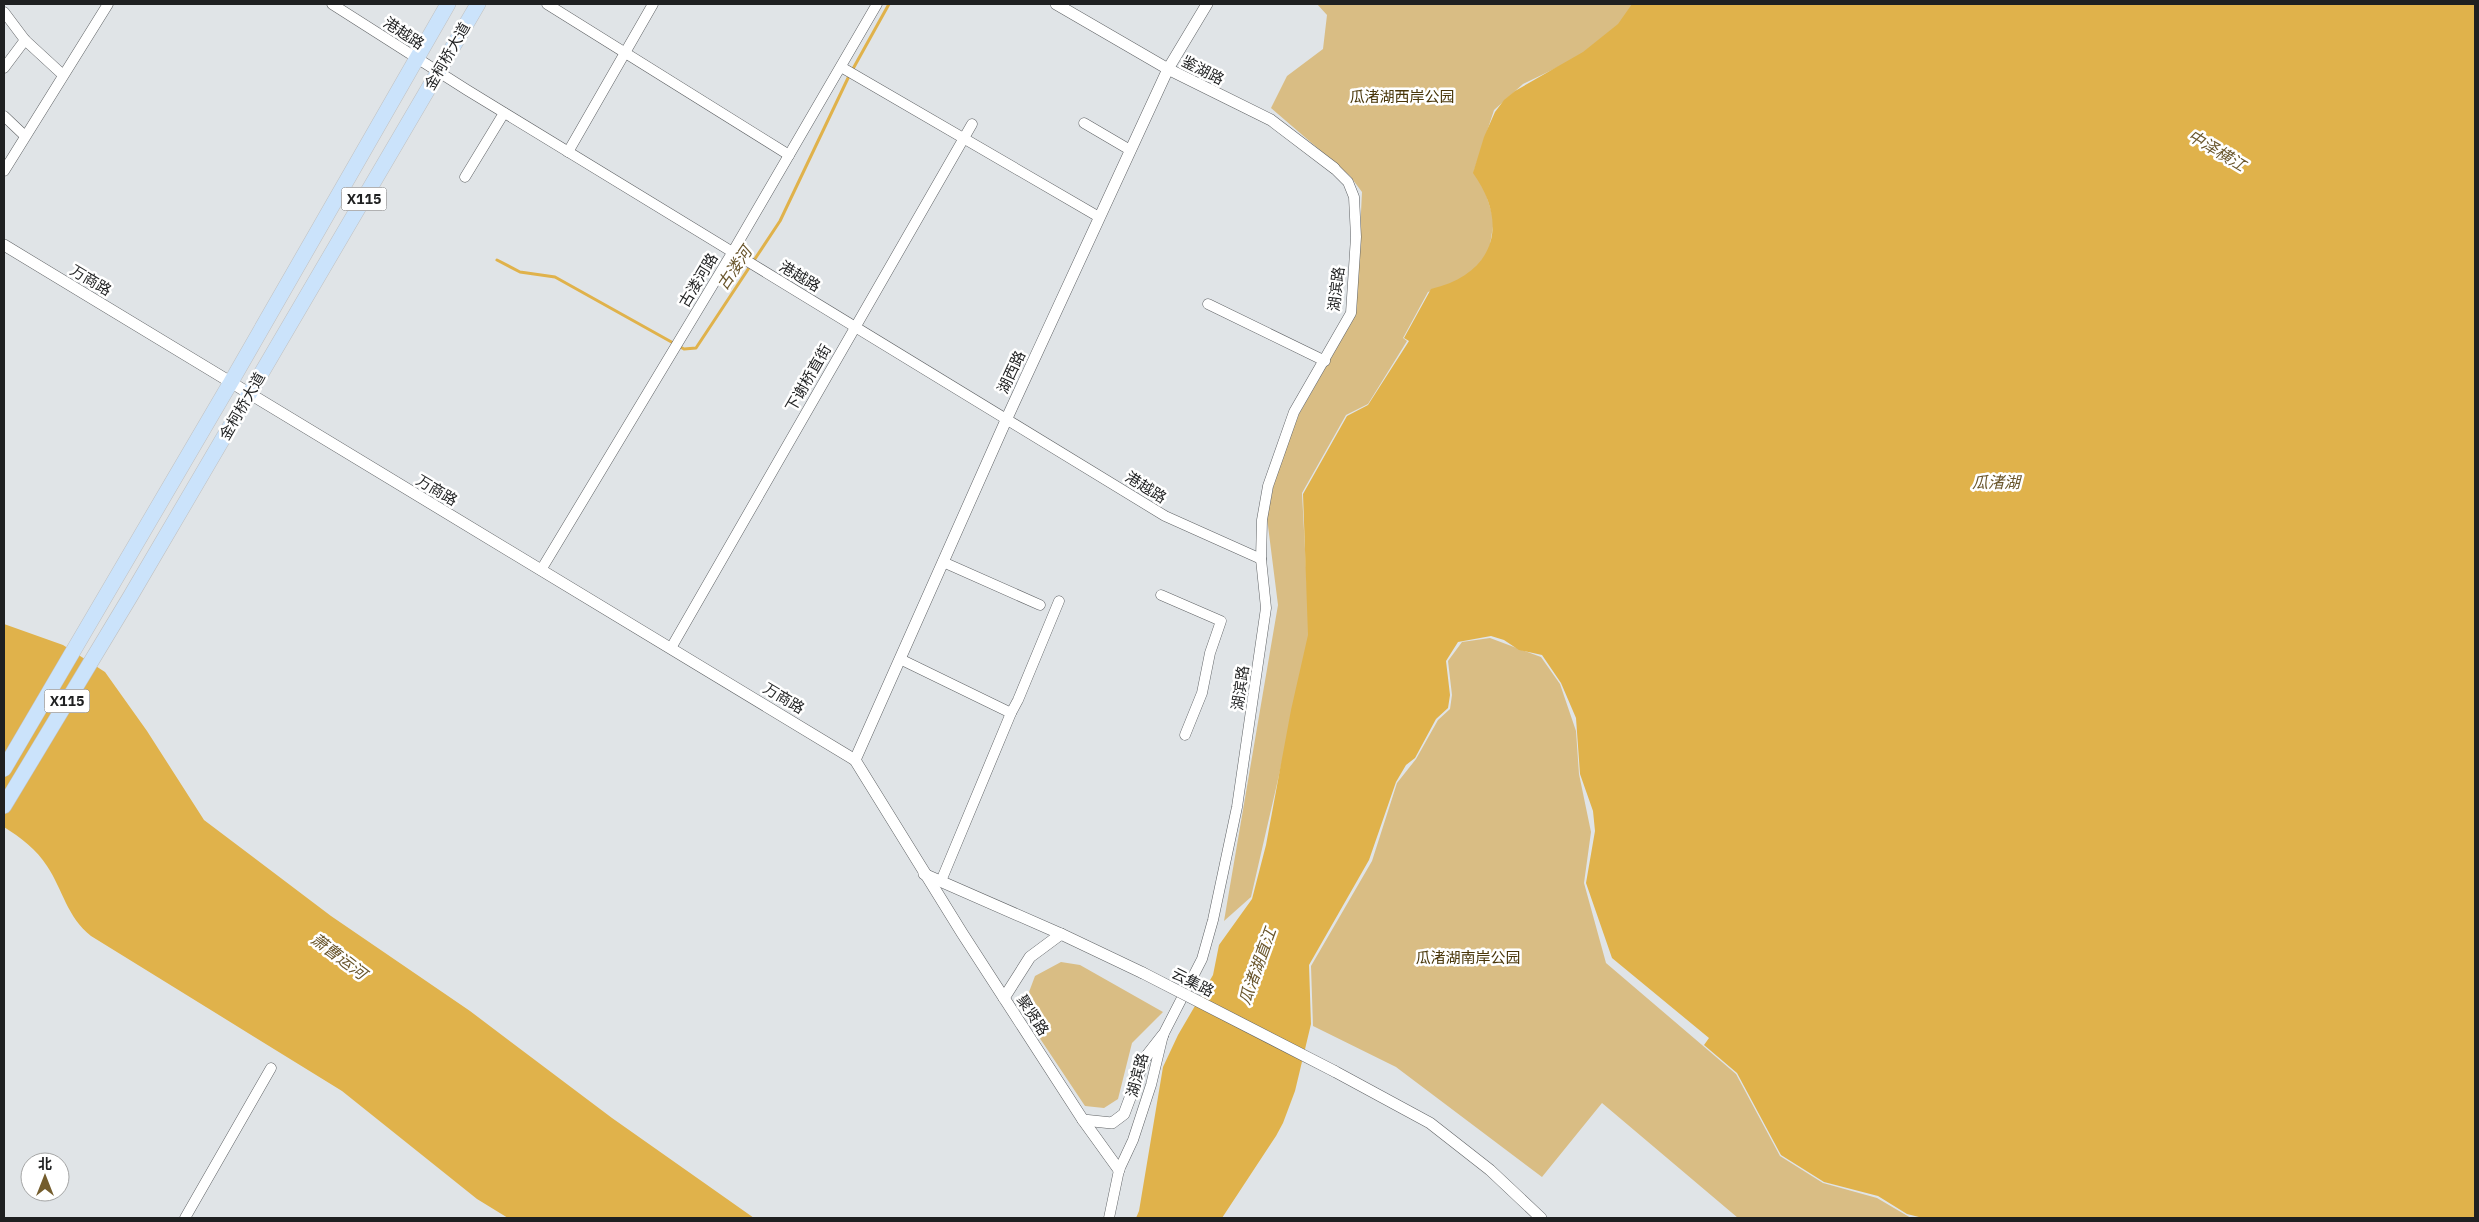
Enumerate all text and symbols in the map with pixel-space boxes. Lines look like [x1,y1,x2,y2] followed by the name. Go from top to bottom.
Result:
[380,13,428,53] street label: 港越路
[420,19,474,93] street label: 金柯桥大道
[1179,51,1227,89] street label: 鉴湖路
[1349,87,1455,106] park label: 瓜渚湖西岸公园
[2184,125,2251,176] water label: 中泽横江
[342,188,386,210] road number: X115
[712,240,757,293] water label: 古溇河
[674,249,722,311] street label: 古溇河路
[776,256,824,296] street label: 港越路
[67,260,115,300] street label: 万商路
[1324,266,1348,312] street label: 湖滨路
[781,341,835,415] street label: 下谢桥直街
[993,348,1029,396] street label: 湖西路
[215,369,269,443] street label: 金柯桥大道
[1122,467,1170,507] street label: 港越路
[413,470,461,510] street label: 万商路
[1972,472,2023,492] water label: 瓜渚湖
[1227,664,1253,712] street label: 湖滨路
[760,678,808,718] street label: 万商路
[44,689,90,712] road number: X115
[1234,923,1281,1007] water label: 瓜渚湖直江
[307,929,373,985] water label: 萧曹运河
[1415,948,1521,967] park label: 瓜渚湖南岸公园
[1169,963,1217,1001] street label: 云集路
[1013,991,1053,1039] street label: 聚贤路
[1122,1051,1152,1099] street label: 湖滨路
[20,1152,70,1202] north arrow
[38,1155,52,1173] text: 北

